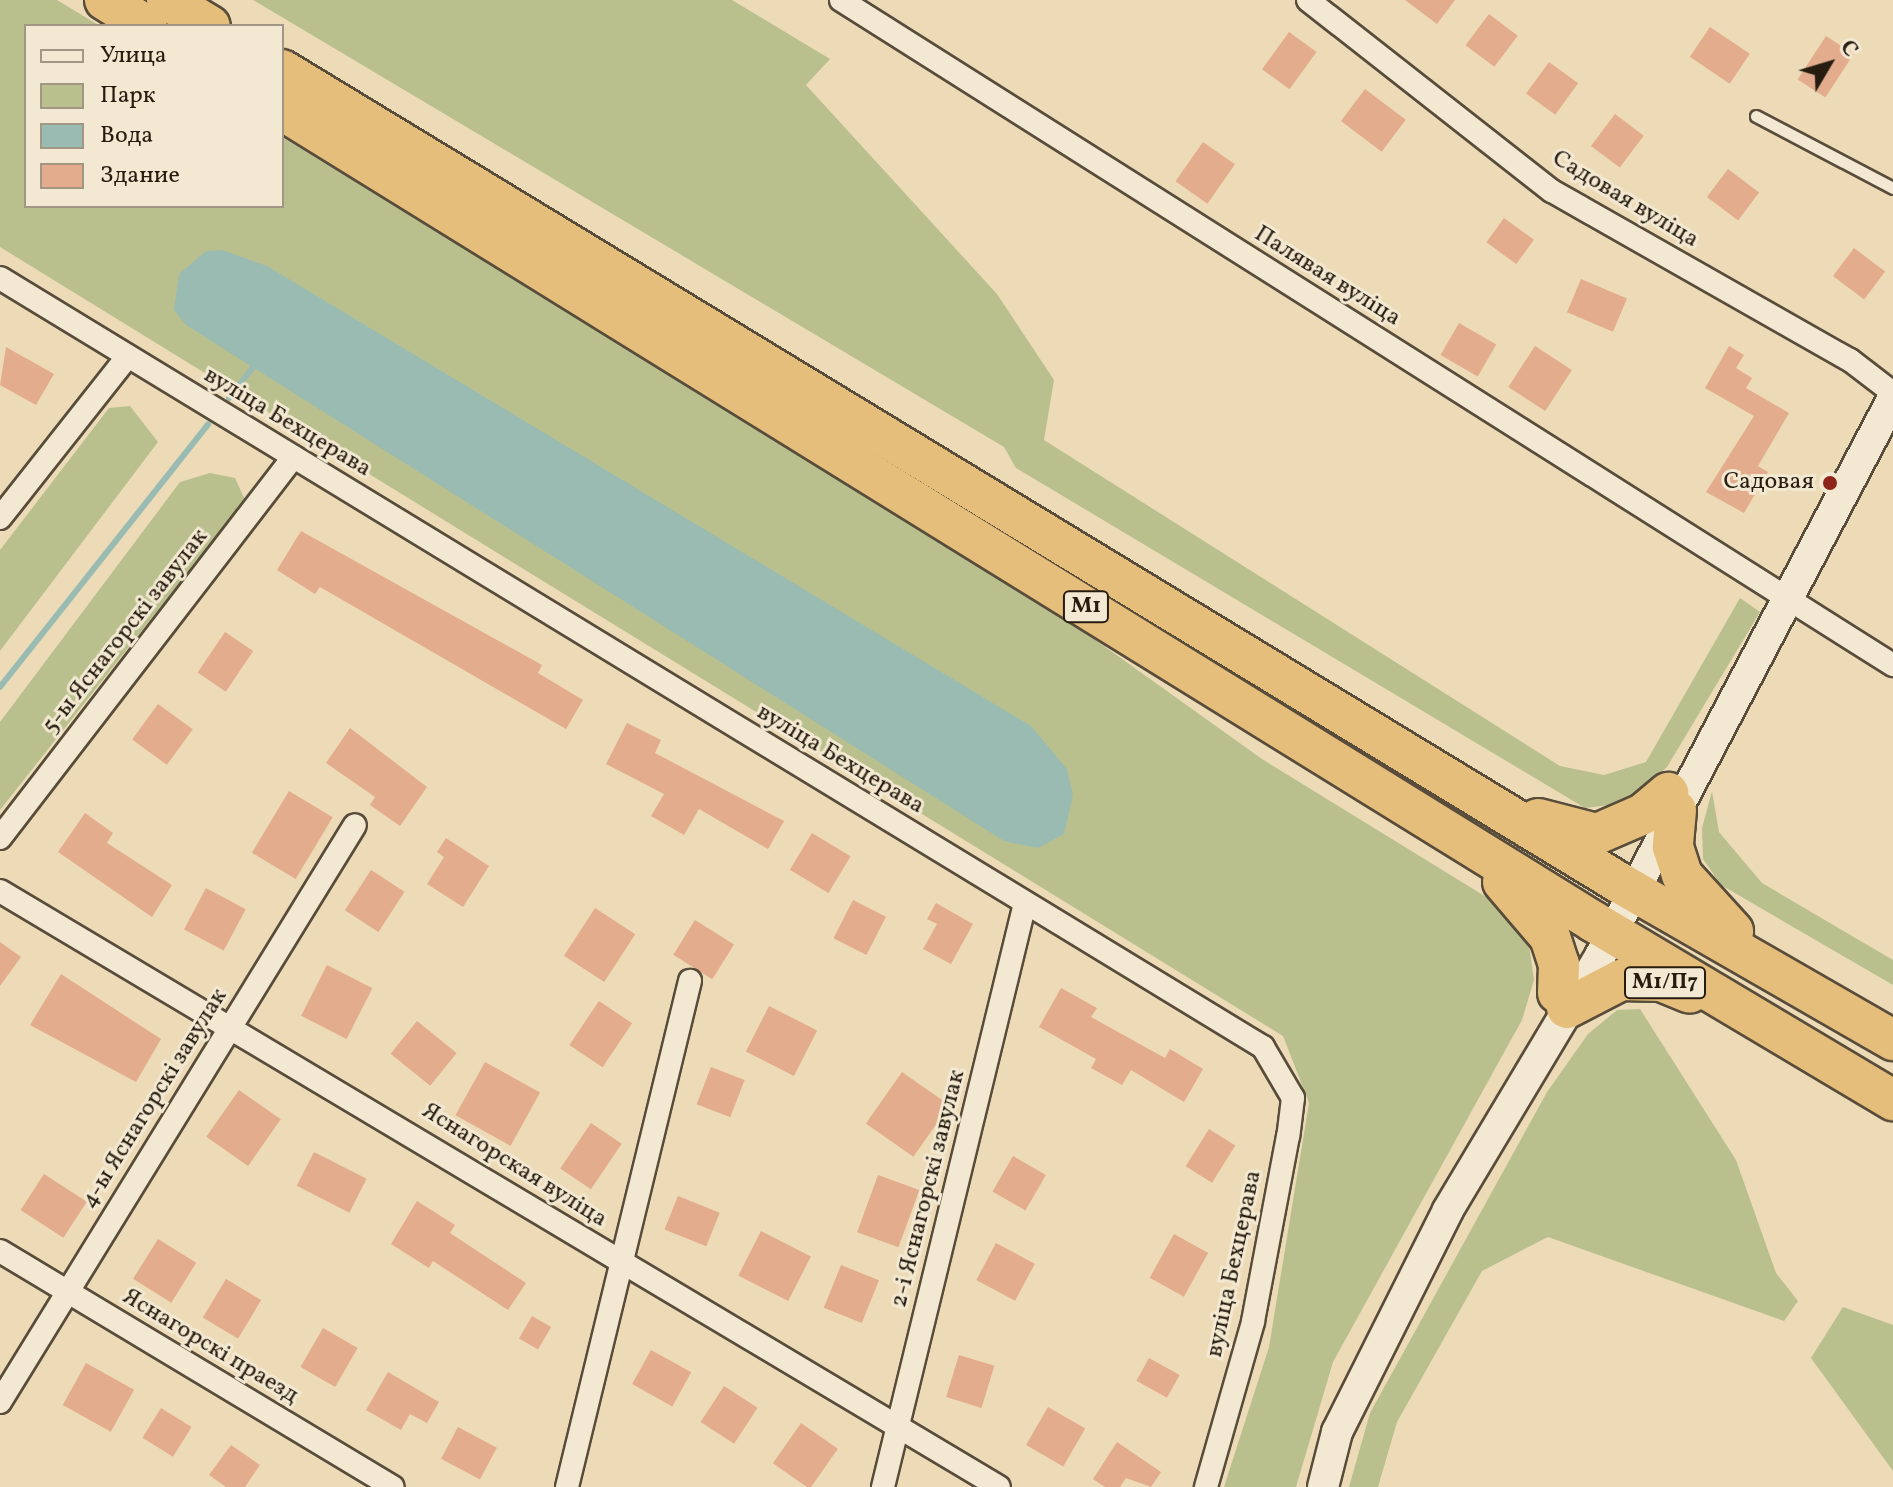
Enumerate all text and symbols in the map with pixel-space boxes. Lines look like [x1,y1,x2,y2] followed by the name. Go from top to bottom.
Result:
[24,24,284,208] legend
[1789,24,1869,104] north arrow
[1832,34,1865,64] text: С
[100,39,167,73] text: Улица
[100,79,156,113] text: Парк
[100,119,153,153] text: Вода
[1546,145,1704,255] street label: Садовая вуліца
[100,159,180,193] text: Здание
[1248,220,1406,334] street label: Палявая вуліца
[198,362,376,484] street label: вуліца Бехцерава
[1723,469,1814,497] place label: Садовая
[1821,474,1839,492] marker: Садовая
[37,524,215,740] street label: 5-ы Яснагорскі завулак
[1062,589,1110,625] road number: М1
[751,699,929,821] street label: вуліца Бехцерава
[1623,965,1707,1001] road number: М1/П7
[76,984,234,1214] street label: 4-ы Яснагорскі завулак
[886,1067,972,1311] street label: 2-і Яснагорскі завулак
[416,1097,612,1235] street label: Яснагорская вуліца
[1201,1168,1269,1360] street label: вуліца Бехцерава
[117,1283,303,1411] street label: Яснагорскі праезд

